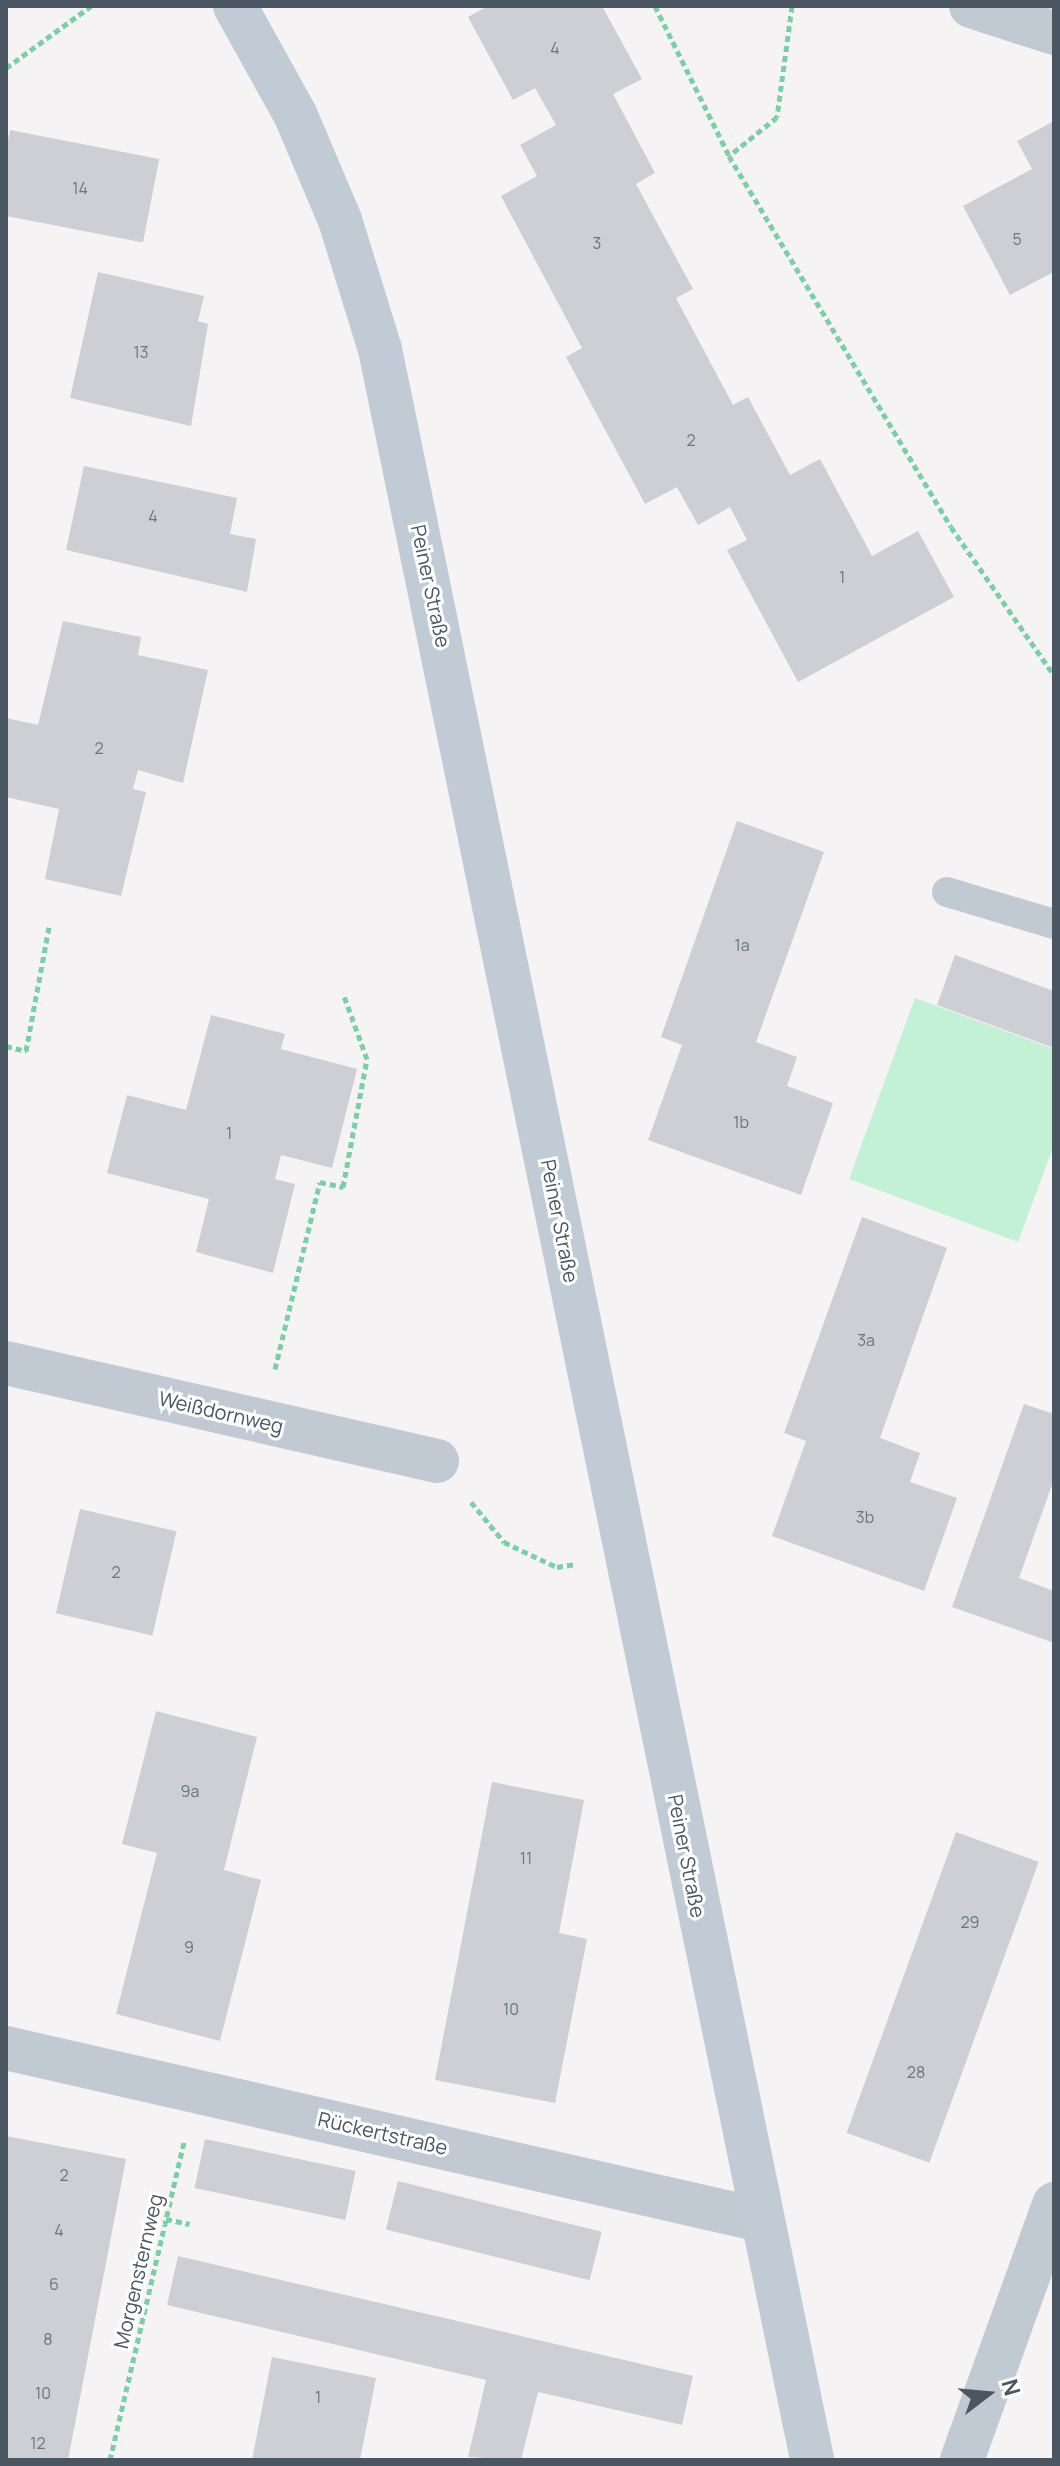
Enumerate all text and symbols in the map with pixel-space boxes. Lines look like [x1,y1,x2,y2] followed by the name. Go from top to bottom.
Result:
[550,38,560,58] house number: 4
[72,178,88,198] house number: 14
[1012,229,1022,249] house number: 5
[593,233,601,253] house number: 3
[133,342,149,362] house number: 13
[686,430,696,450] house number: 2
[148,506,158,526] house number: 4
[406,522,456,650] street label: Peiner Straße
[839,567,845,587] house number: 1
[94,738,104,758] house number: 2
[734,935,750,955] house number: 1a
[733,1112,749,1132] house number: 1b
[226,1123,232,1143] house number: 1
[536,1157,584,1285] street label: Peiner Straße
[857,1330,875,1350] house number: 3a
[156,1386,286,1438] street label: Weißdornweg
[856,1507,874,1527] house number: 3b
[111,1562,121,1582] house number: 2
[181,1781,199,1801] house number: 9a
[663,1792,711,1920] street label: Peiner Straße
[520,1848,532,1868] house number: 11
[960,1912,980,1932] house number: 29
[184,1937,194,1957] house number: 9
[503,1999,519,2019] house number: 10
[907,2062,925,2082] house number: 28
[316,2106,450,2160] street label: Rückertstraße
[59,2165,69,2185] house number: 2
[109,2191,167,2351] street label: Morgensternweg
[54,2220,64,2240] house number: 4
[49,2274,59,2294] house number: 6
[43,2329,53,2349] house number: 8
[948,2354,1028,2434] north arrow
[994,2376,1028,2399] text: N
[35,2383,51,2403] house number: 10
[315,2387,321,2407] house number: 1
[30,2433,46,2453] house number: 12

